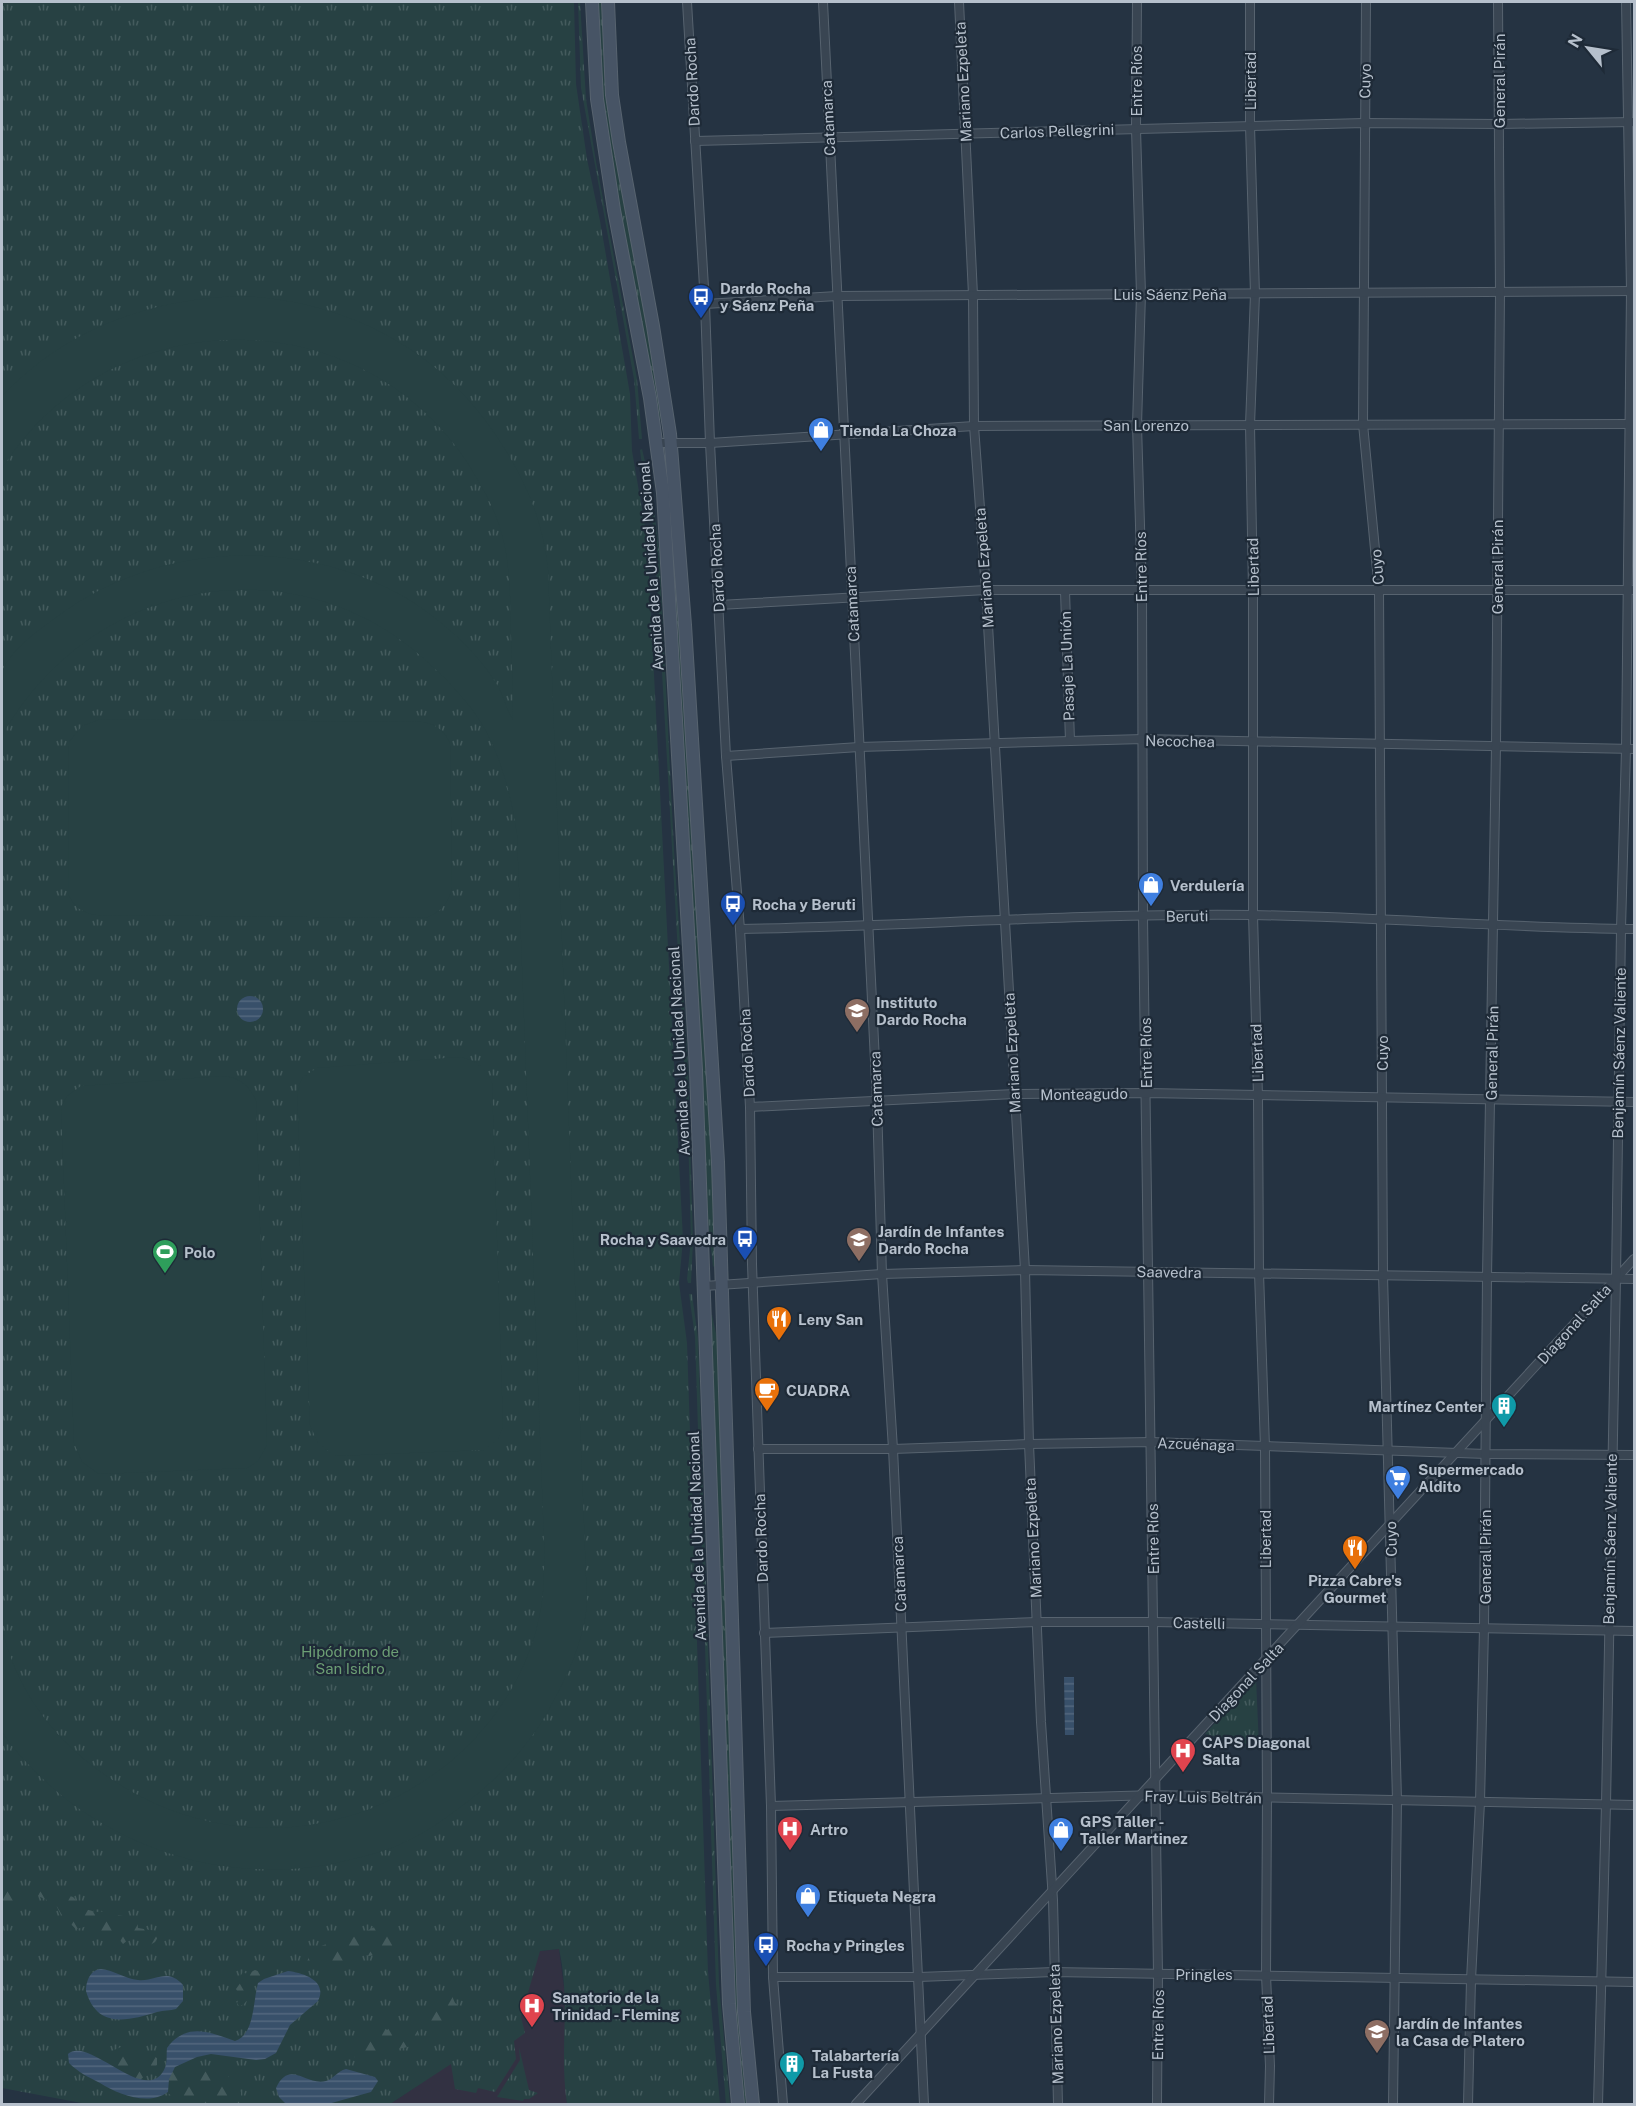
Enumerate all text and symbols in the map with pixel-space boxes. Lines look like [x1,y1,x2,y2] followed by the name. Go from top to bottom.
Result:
[1558,18,1618,78] north arrow
[951,21,975,143] street label: Mariano Ezpeleta
[1564,31,1587,51] text: N
[1491,34,1508,128] street label: General Pirán
[681,37,703,127] street label: Dardo Rocha
[1128,46,1145,116] street label: Entre Ríos
[1242,52,1259,110] street label: Libertad
[1356,63,1374,99] street label: Cuyo
[818,80,838,156] street label: Catamarca
[1000,121,1114,141] street label: Carlos Pellegrini
[720,280,814,314] place label: Dardo Rocha y Sáenz Peña
[686,282,716,320] bus stop icon: Dardo Rocha y Sáenz Peña
[1113,286,1227,303] street label: Luis Sáenz Peña
[806,415,836,453] shop icon: Tienda La Choza
[1103,417,1189,434] street label: San Lorenzo
[840,422,956,439] place label: Tienda La Choza
[635,461,667,671] street label: Avenida de la Unidad Nacional
[971,507,997,629] street label: Mariano Ezpeleta
[1489,520,1506,614] street label: General Pirán
[706,523,728,613] street label: Dardo Rocha
[1132,531,1150,603] street label: Entre Ríos
[1244,538,1262,596] street label: Libertad
[1367,549,1387,585] street label: Cuyo
[842,566,862,642] street label: Catamarca
[1057,611,1077,721] street label: Pasaje La Unión
[1145,732,1215,750] street label: Necochea
[1136,870,1166,908] shop icon: Verdulería
[1170,877,1244,894] place label: Verdulería
[718,889,748,927] bus stop icon: Rocha y Beruti
[752,896,856,913] place label: Rocha y Beruti
[1165,907,1209,925] street label: Beruti
[665,946,693,1156] street label: Avenida de la Unidad Nacional
[1609,967,1629,1139] street label: Benjamín Sáenz Valiente
[1000,992,1024,1114] street label: Mariano Ezpeleta
[876,994,967,1028] place label: Instituto Dardo Rocha
[842,996,872,1034] school or university icon: Instituto Dardo Rocha
[1483,1006,1501,1100] street label: General Pirán
[736,1008,758,1098] street label: Dardo Rocha
[1137,1017,1155,1089] street label: Entre Ríos
[1247,1023,1267,1083] street label: Libertad
[1374,1035,1391,1071] street label: Cuyo
[866,1051,886,1127] street label: Catamarca
[1040,1085,1128,1103] street label: Monteagudo
[878,1223,1004,1257] place label: Jardín de Infantes Dardo Rocha
[730,1224,760,1262] bus stop icon: Rocha y Saavedra
[844,1225,874,1263] school or university icon: Jardín de Infantes Dardo Rocha
[600,1231,726,1248] place label: Rocha y Saavedra
[150,1237,180,1275] sports icon: Polo
[184,1244,216,1261] place label: Polo
[1136,1263,1202,1281] street label: Saavedra
[1534,1281,1614,1367] street label: Diagonal Salta
[764,1304,794,1342] restaurant icon: Leny San
[798,1311,863,1328] place label: Leny San
[752,1375,782,1413] cafe icon: CUADRA
[786,1382,850,1399] place label: CUADRA
[1489,1391,1519,1429] building icon: Martínez Center
[1368,1398,1484,1415] place label: Martínez Center
[685,1431,709,1641] street label: Avenida de la Unidad Nacional
[1157,1434,1235,1454] street label: Azcuénaga
[1600,1453,1620,1625] street label: Benjamín Sáenz Valiente
[1418,1461,1524,1495] place label: Supermercado Aldito
[1383,1463,1413,1501] supermarket icon: Supermercado Aldito
[1021,1477,1045,1599] street label: Mariano Ezpeleta
[751,1493,771,1583] street label: Dardo Rocha
[1144,1503,1162,1575] street label: Entre Ríos
[1257,1510,1274,1568] street label: Libertad
[1477,1510,1494,1604] street label: General Pirán
[1382,1521,1400,1557] street label: Cuyo
[1340,1533,1370,1571] restaurant icon: Pizza Cabre's Gourmet
[889,1536,909,1612] street label: Catamarca
[1308,1572,1402,1606] place label: Pizza Cabre's Gourmet
[1173,1614,1225,1632] street label: Castelli
[1205,1639,1287,1725] street label: Diagonal Salta
[301,1643,399,1677] park label: Hipódromo de San Isidro
[1202,1734,1310,1768] place label: CAPS Diagonal Salta
[1168,1736,1198,1774] hospital icon: CAPS Diagonal Salta
[1144,1787,1262,1807] street label: Fray Luis Beltrán
[1080,1813,1188,1847] place label: GPS Taller - Taller Martinez
[775,1814,805,1852] hospital icon: Artro
[1046,1815,1076,1853] shop icon: GPS Taller - Taller Martinez
[810,1821,848,1838] place label: Artro
[793,1881,823,1919] shop icon: Etiqueta Negra
[828,1888,936,1905] place label: Etiqueta Negra
[751,1930,781,1968] bus stop icon: Rocha y Pringles
[786,1937,905,1954] place label: Rocha y Pringles
[1045,1963,1067,2085] street label: Mariano Ezpeleta
[1175,1966,1233,1983] street label: Pringles
[552,1989,680,2023] place label: Sanatorio de la Trinidad - Fleming
[1149,1989,1167,2061] street label: Entre Ríos
[517,1991,547,2029] hospital icon: Sanatorio de la Trinidad - Fleming
[1258,1995,1278,2055] street label: Libertad
[1396,2015,1525,2049] place label: Jardín de Infantes la Casa de Platero
[1362,2017,1392,2055] school or university icon: Jardín de Infantes la Casa de Platero
[812,2047,899,2081] place label: Talabartería La Fusta
[777,2049,807,2087] building icon: Talabartería La Fusta

